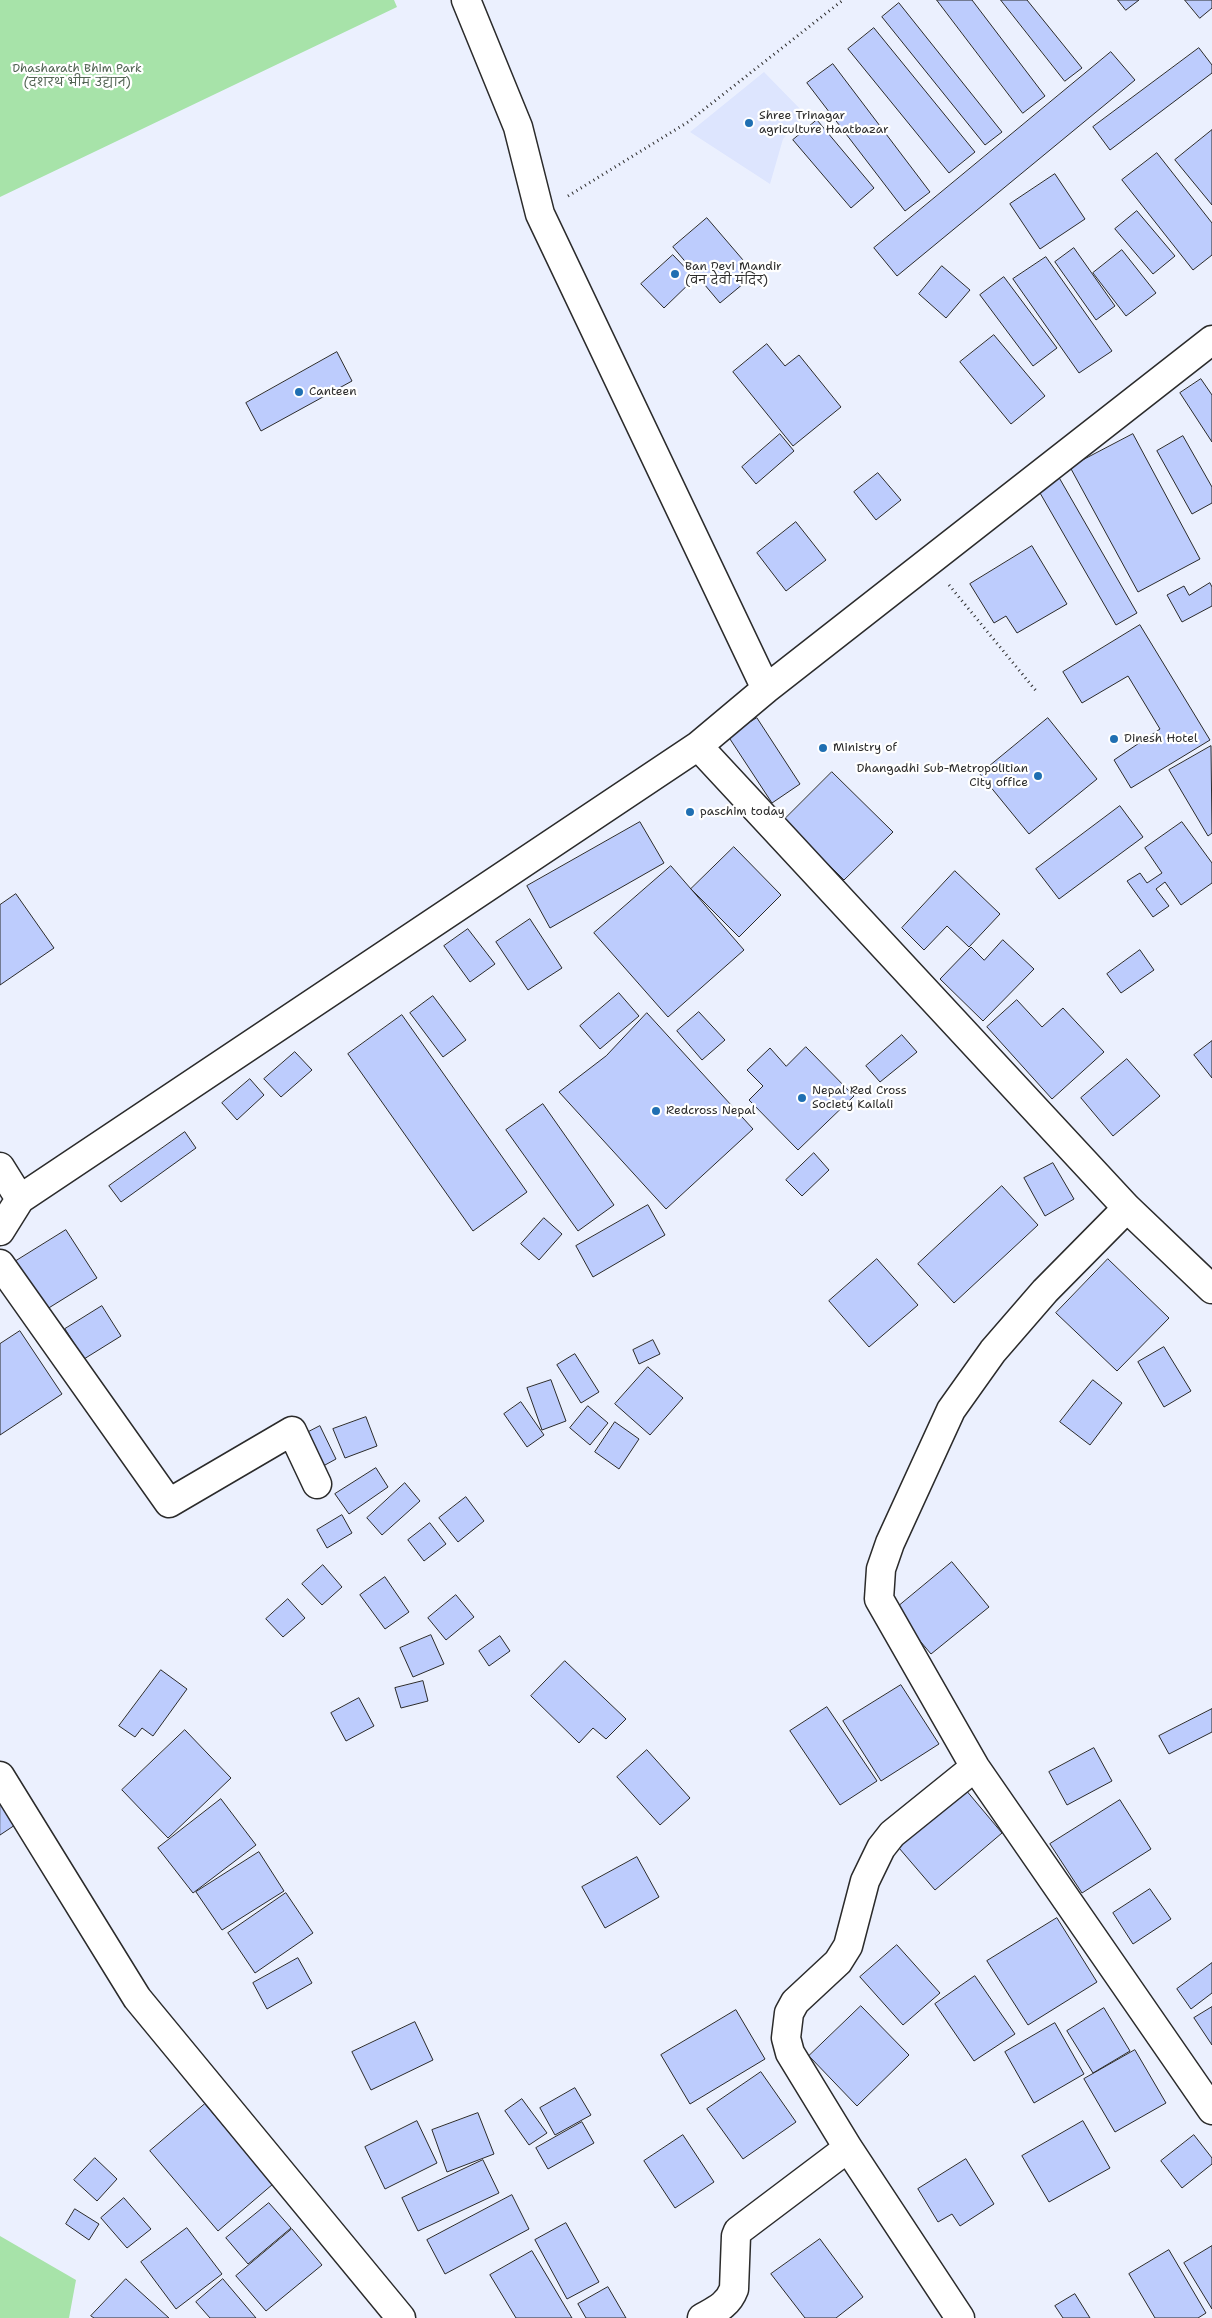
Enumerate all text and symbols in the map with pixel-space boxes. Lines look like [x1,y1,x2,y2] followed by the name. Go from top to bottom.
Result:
[12,62,142,90] park label: Dhasharath Bhim Park (दशरथ भीम उद्यान)
[759,109,889,137] place label: Shree Trinagar agriculture Haatbazar
[743,117,755,129] marker: Shree Trinagar agriculture Haatbazar
[685,260,782,288] place label: Ban Devi Mandir (वन देवी मंदिर)
[669,268,681,280] marker: Ban Devi Mandir (वन देवी मंदिर)
[309,385,357,399] place label: Canteen
[293,386,305,398] marker: Canteen
[1124,732,1198,746] place label: Dinesh Hotel
[1108,733,1120,745] marker: Dinesh Hotel
[833,741,897,755] place label: Ministry of
[817,742,829,754] marker: Ministry of
[856,762,1028,790] place label: Dhangadhi Sub-Metropolitian City office
[1032,770,1044,782] marker: Dhangadhi Sub-Metropolitian City office
[700,805,785,819] place label: paschim today
[684,806,696,818] marker: paschim today
[812,1084,907,1112] place label: Nepal Red Cross Society Kailali
[796,1092,808,1104] marker: Nepal Red Cross Society Kailali
[666,1104,755,1118] place label: Redcross Nepal
[650,1105,662,1117] marker: Redcross Nepal

